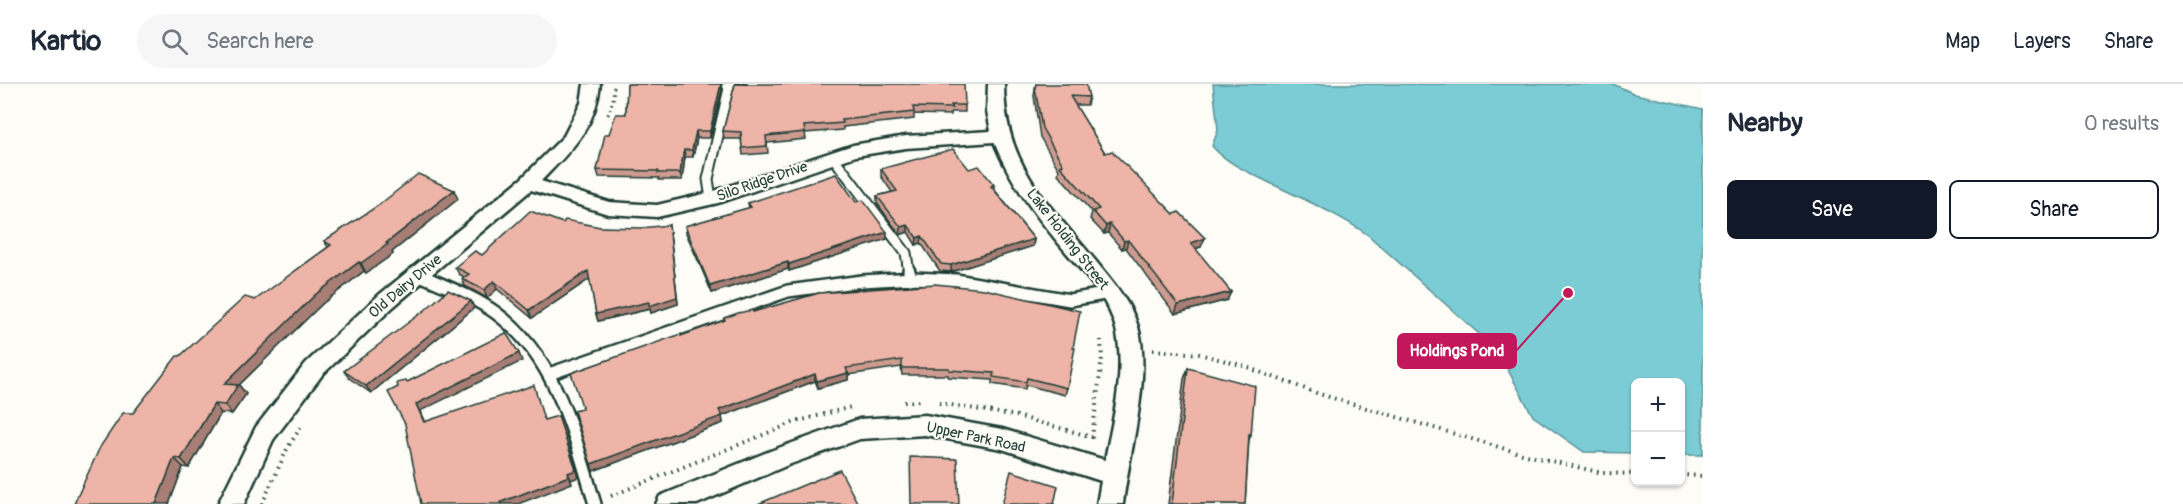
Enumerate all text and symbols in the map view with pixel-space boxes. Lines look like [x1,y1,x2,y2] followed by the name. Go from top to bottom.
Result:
[137,14,557,68] search box
[30,24,101,59] text: Kartio
[158,25,191,58] icon: search
[206,27,314,55] text: Search here
[1945,28,1980,55] text: Map
[2013,28,2071,55] text: Layers
[2104,28,2153,55] text: Share
[1727,107,1803,139] text: Nearby
[2084,111,2159,136] text: 0 results
[714,157,811,206] street label: Silo Ridge Drive
[1727,180,1937,239] button: Save
[1949,180,2159,239] button: Share
[1022,185,1114,294] street label: Lake Holding Street
[365,250,446,323] street label: Old Dairy Drive
[1398,334,1516,368] callout: Holdings Pond
[1410,341,1505,361] text: Holdings Pond
[1631,378,1685,486] map controls
[1631,378,1685,432] button: +
[925,418,1027,457] street label: Upper Park Road
[1631,432,1685,486] button: −

